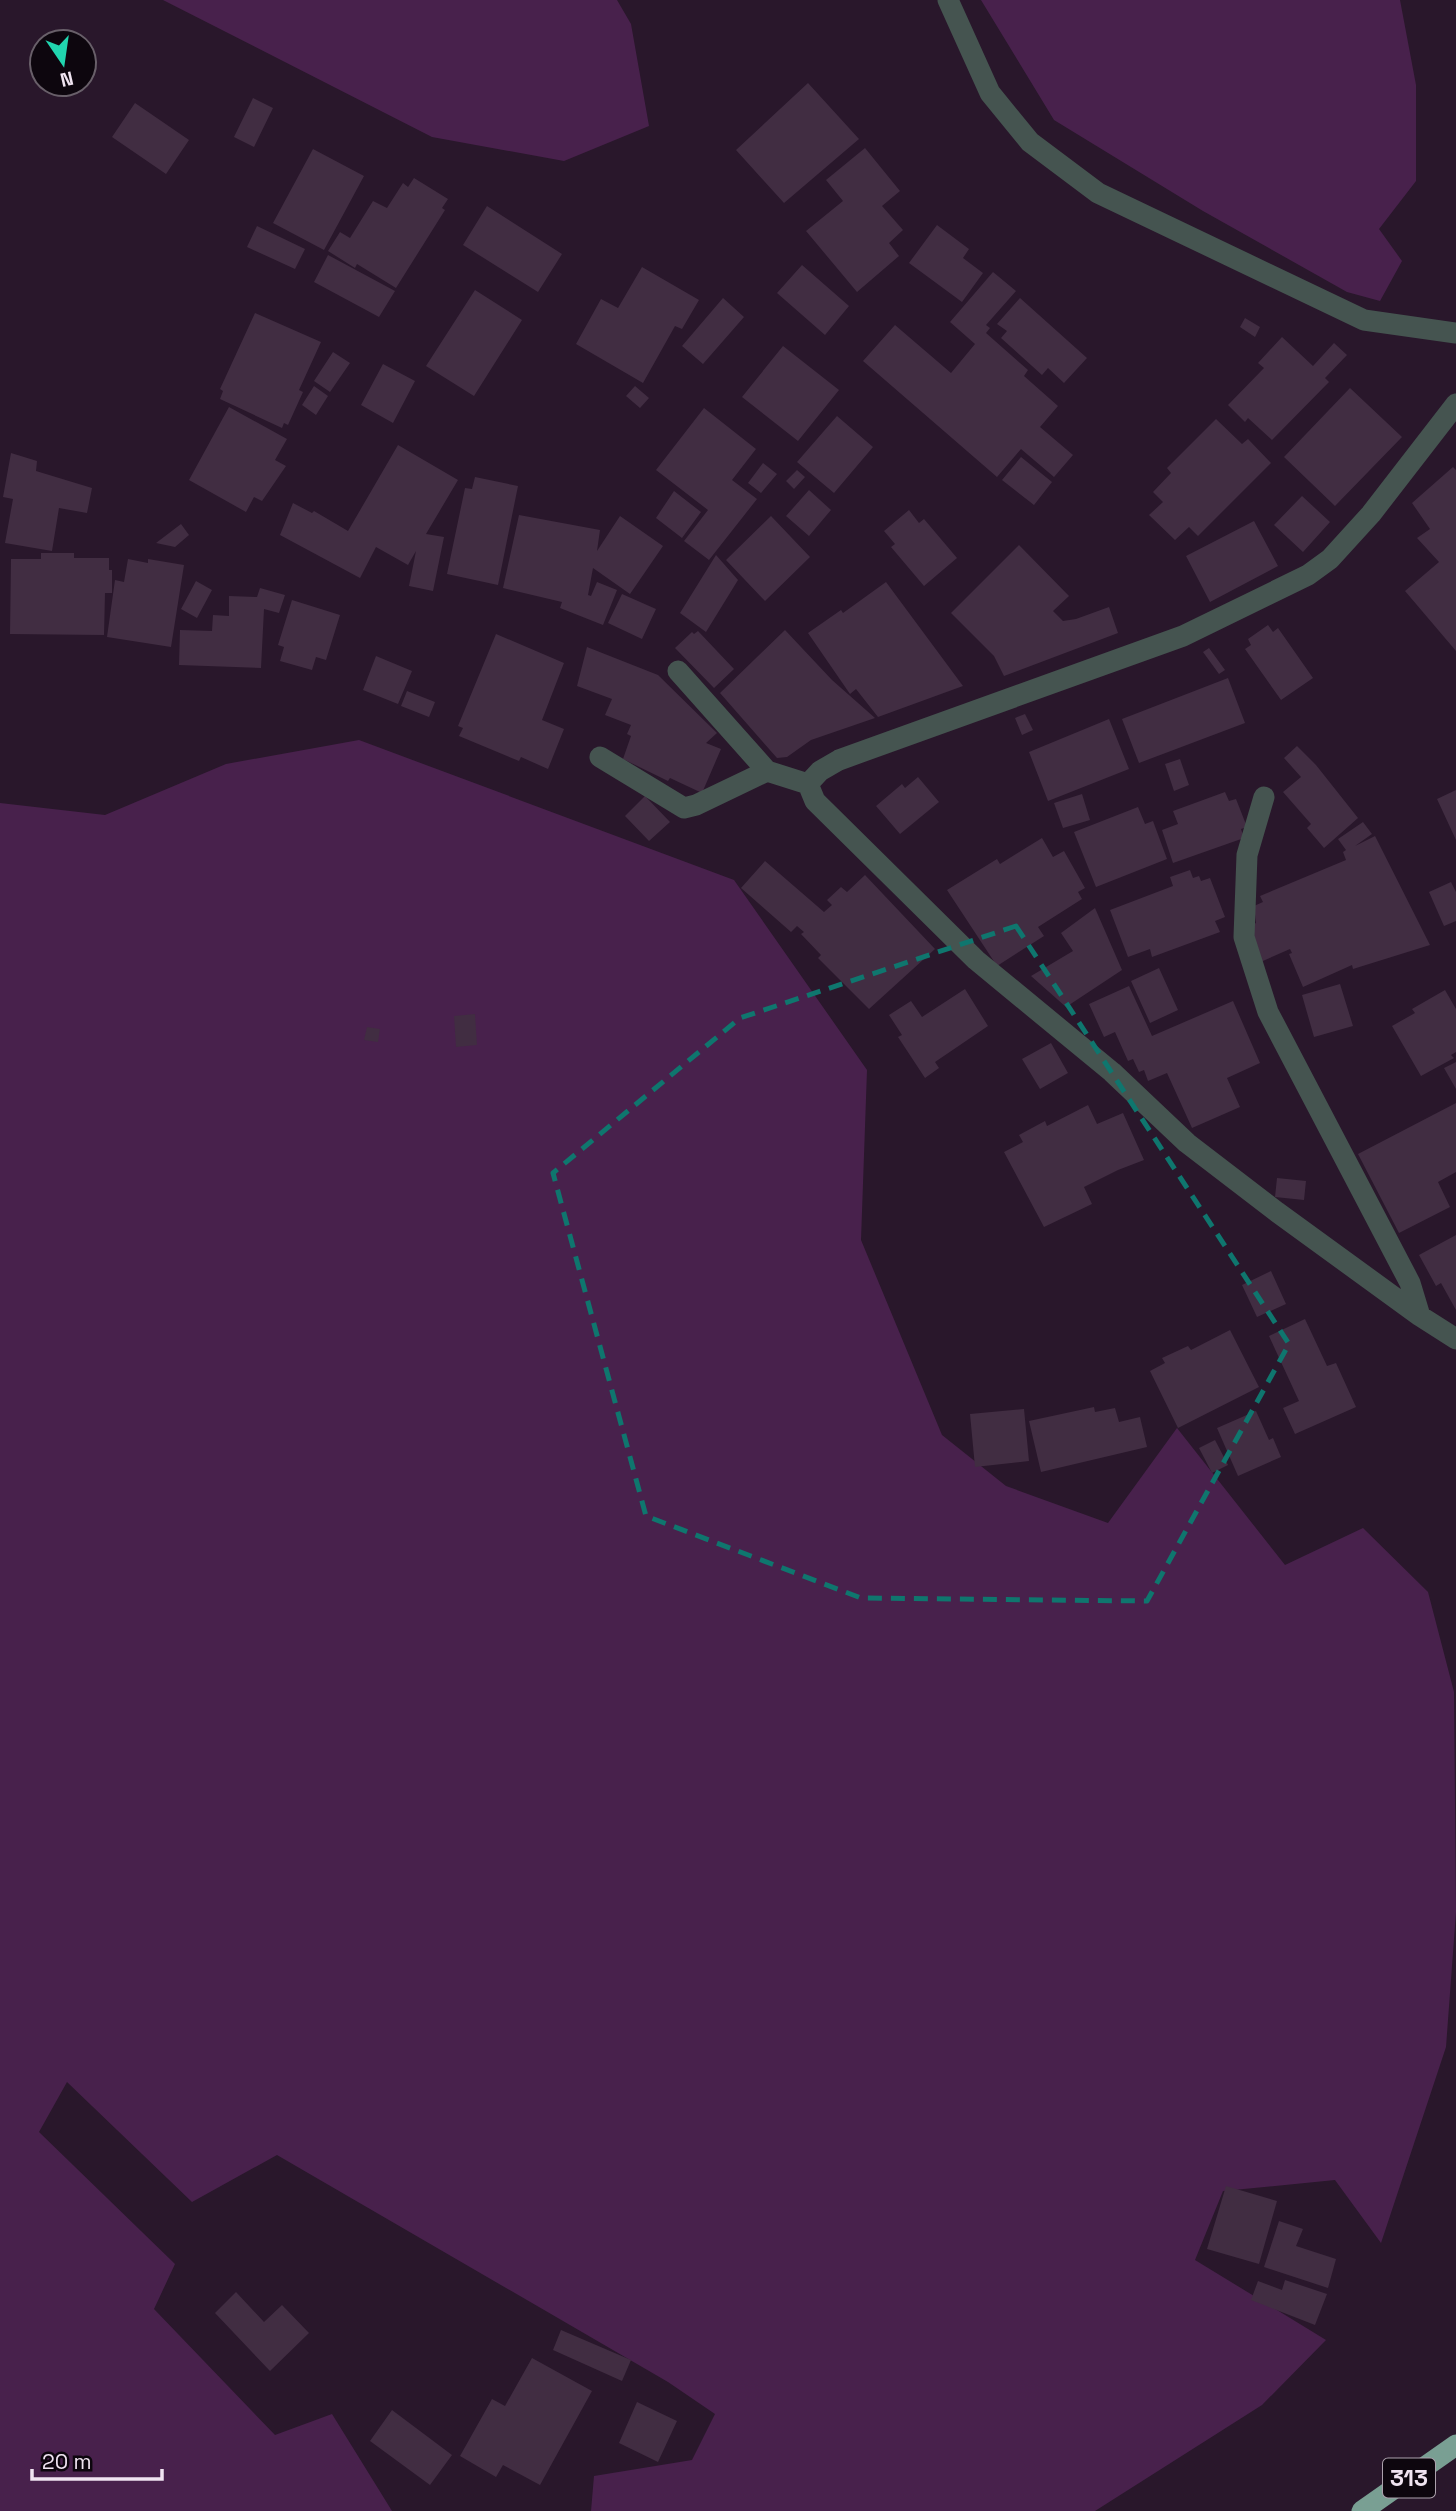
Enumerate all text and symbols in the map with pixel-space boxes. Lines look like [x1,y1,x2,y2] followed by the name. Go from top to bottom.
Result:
[28,28,98,98] north arrow
[58,65,76,93] text: N
[32,2438,161,2482] scale bar
[42,2448,92,2475] text: 20 m
[1383,2458,1435,2498] road number: 313

